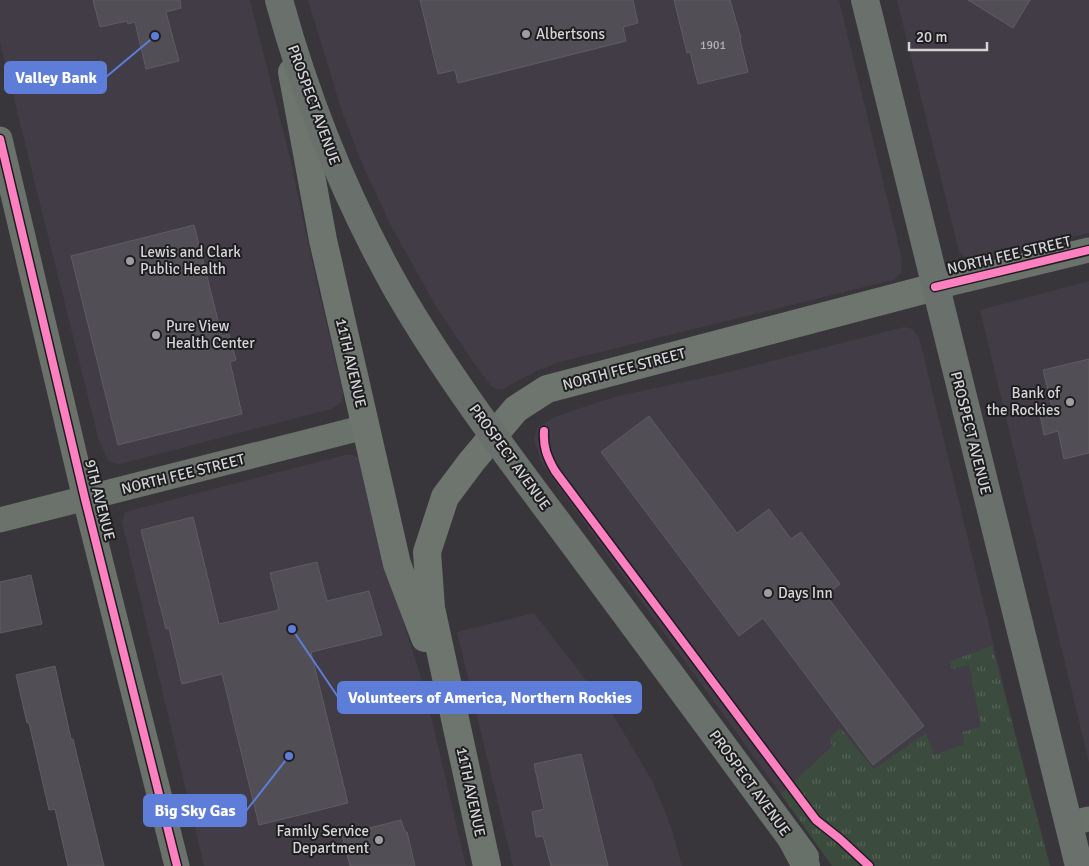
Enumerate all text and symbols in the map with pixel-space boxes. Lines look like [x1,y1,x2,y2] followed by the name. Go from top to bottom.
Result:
[909,20,986,52] scale bar
[536,25,605,43] place label: Albertsons
[520,28,532,40] marker: Albertsons
[916,28,947,46] text: 20 m
[700,38,726,53] house number: 1901
[284,43,344,167] street label: PROSPECT AVENUE
[5,62,106,93] callout: Valley Bank
[15,68,97,88] text: Valley Bank
[945,232,1073,278] street label: NORTH FEE STREET
[140,243,241,278] place label: Lewis and Clark Public Health
[124,255,136,267] marker: Lewis and Clark Public Health
[166,317,255,352] place label: Pure View Health Center
[332,317,370,409] street label: 11TH AVENUE
[150,329,162,341] marker: Pure View Health Center
[561,344,688,394] street label: NORTH FEE STREET
[947,370,995,496] street label: PROSPECT AVENUE
[987,384,1061,419] place label: Bank of the Rockies
[1064,396,1076,408] marker: Bank of the Rockies
[466,401,554,513] street label: PROSPECT AVENUE
[119,450,247,498] street label: NORTH FEE STREET
[81,457,119,543] street label: 9TH AVENUE
[778,584,833,602] place label: Days Inn
[762,587,774,599] marker: Days Inn
[338,682,641,713] callout: Volunteers of America, Northern Rockies
[348,688,632,708] text: Volunteers of America, Northern Rockies
[706,727,794,839] street label: PROSPECT AVENUE
[453,746,489,838] street label: 11TH AVENUE
[144,795,246,826] callout: Big Sky Gas
[154,801,236,821] text: Big Sky Gas
[277,822,369,857] place label: Family Service Department
[373,834,385,846] marker: Family Service Department

